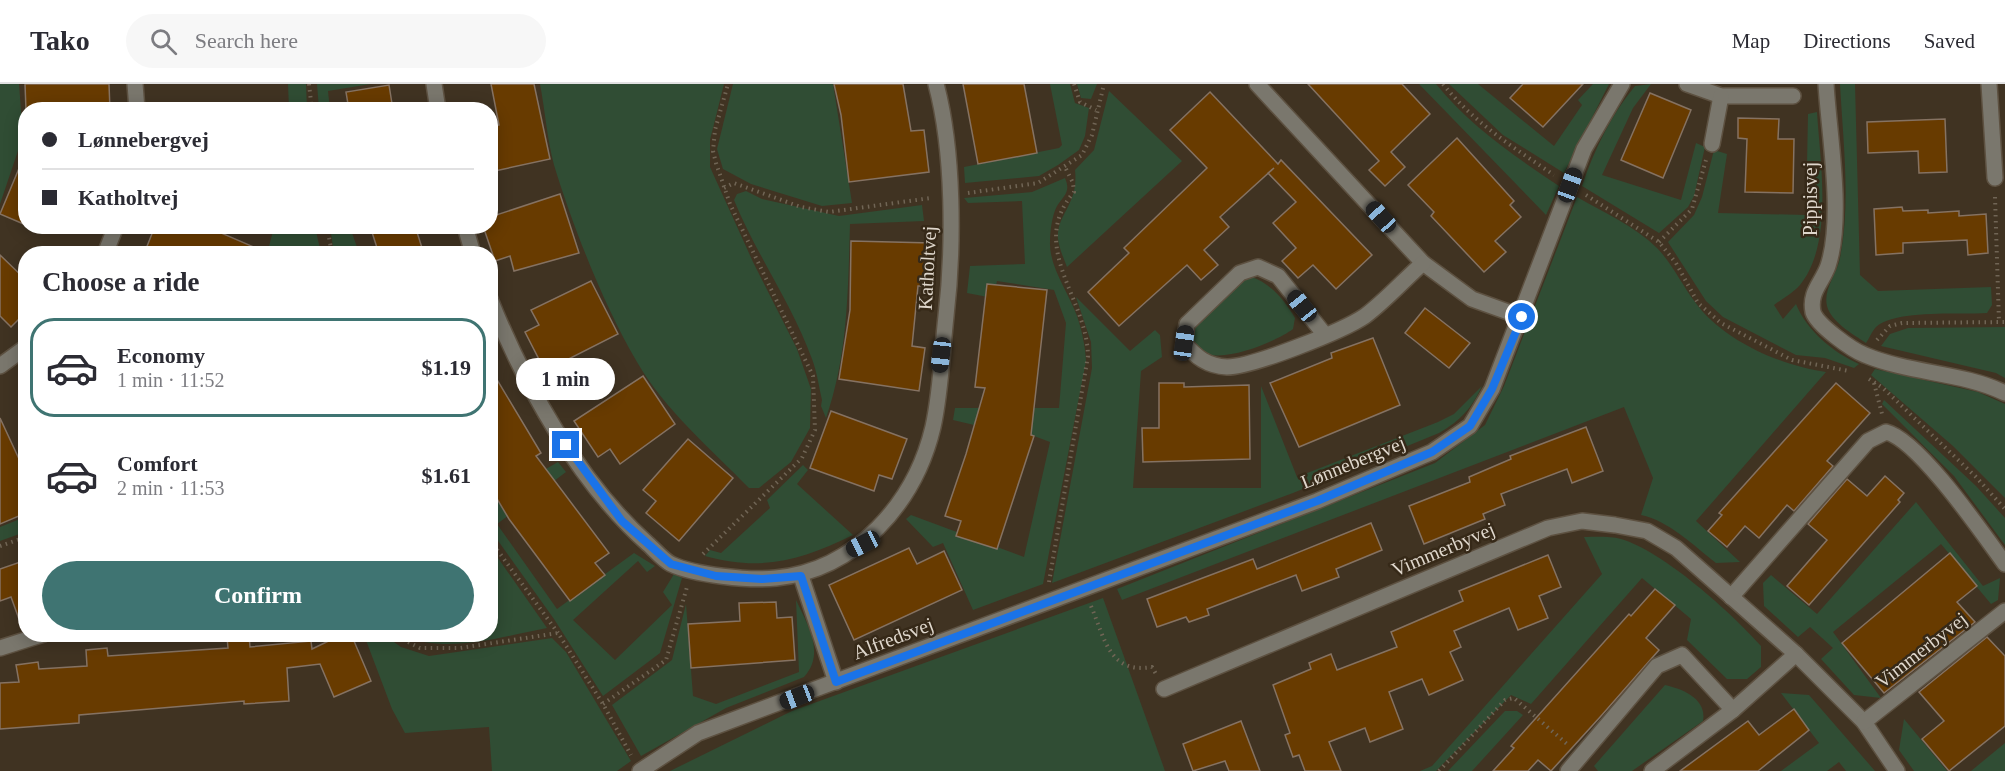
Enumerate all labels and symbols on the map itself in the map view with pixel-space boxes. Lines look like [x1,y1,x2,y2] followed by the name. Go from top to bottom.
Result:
[1799,162,1822,236] street label: Pippisvej
[1555,165,1585,205] car
[1362,198,1400,236] car
[914,225,941,311] street label: Katholtvej
[1284,286,1320,326] car
[1508,303,1535,330] route start
[1173,324,1195,362] car
[930,336,952,374] car
[516,358,616,400] callout: 1 min
[552,431,579,458] route end
[1298,431,1409,494] street label: Lønnebergvej
[1388,517,1498,582] street label: Vimmerbyvej
[843,528,883,560] car
[1871,608,1972,693] street label: Vimmerbyvej
[850,613,937,664] street label: Alfredsvej
[777,682,817,712] car

